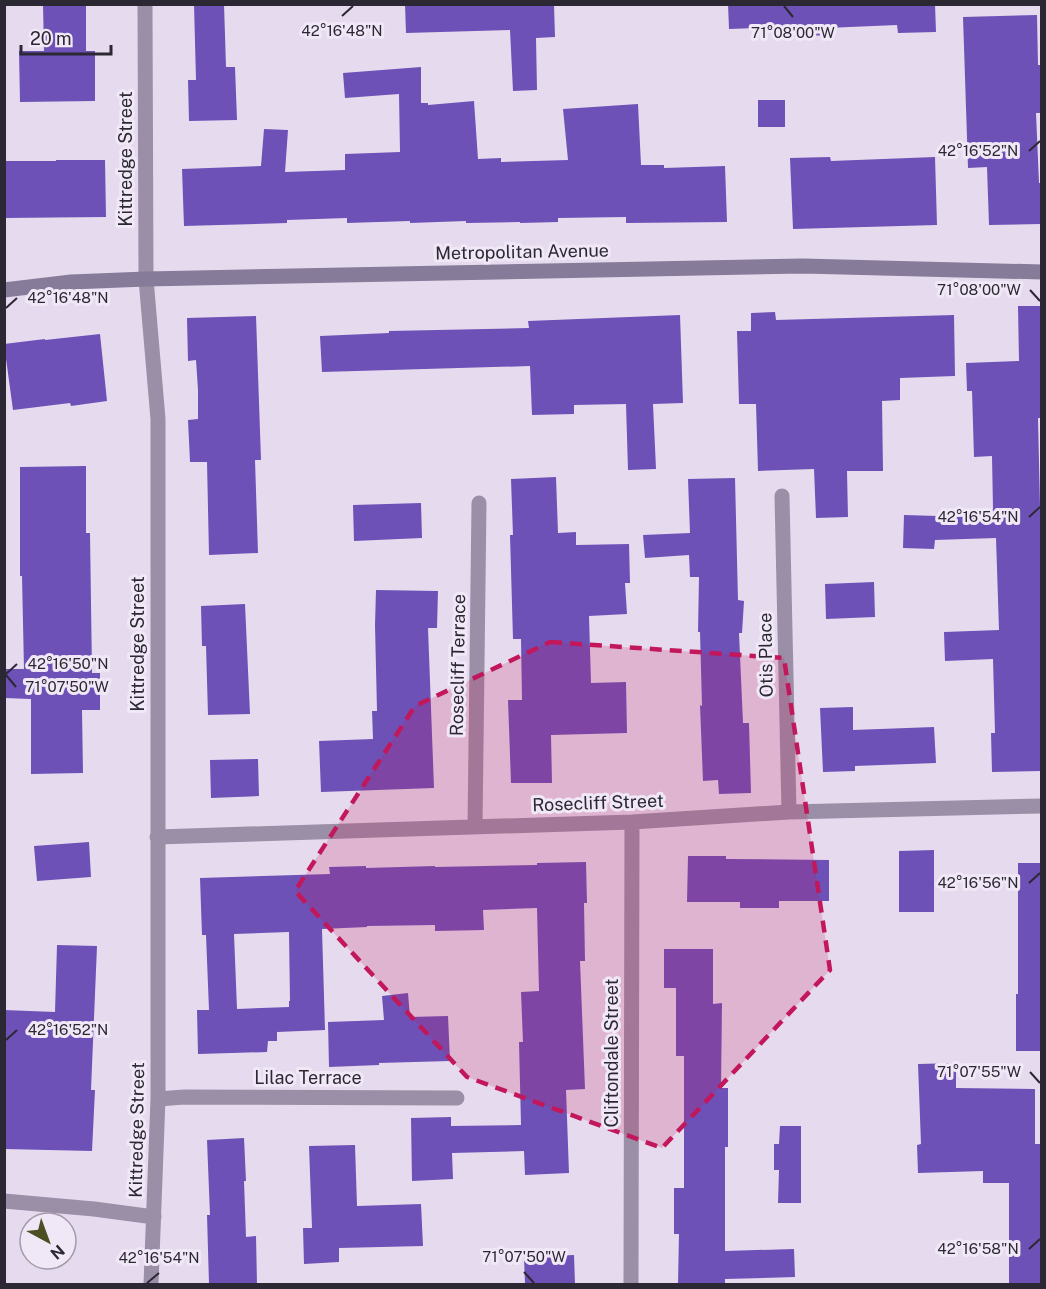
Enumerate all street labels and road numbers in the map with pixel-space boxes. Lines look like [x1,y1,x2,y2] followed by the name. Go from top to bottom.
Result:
[115,91,136,227] street label: Kittredge Street
[435,239,609,264] street label: Metropolitan Avenue
[127,576,148,712] street label: Kittredge Street
[446,594,469,736] street label: Rosecliff Terrace
[754,612,777,698] street label: Otis Place
[532,790,664,815] street label: Rosecliff Street
[601,979,622,1127] street label: Cliftondale Street
[125,1062,148,1198] street label: Kittredge Street
[254,1067,362,1088] street label: Lilac Terrace

